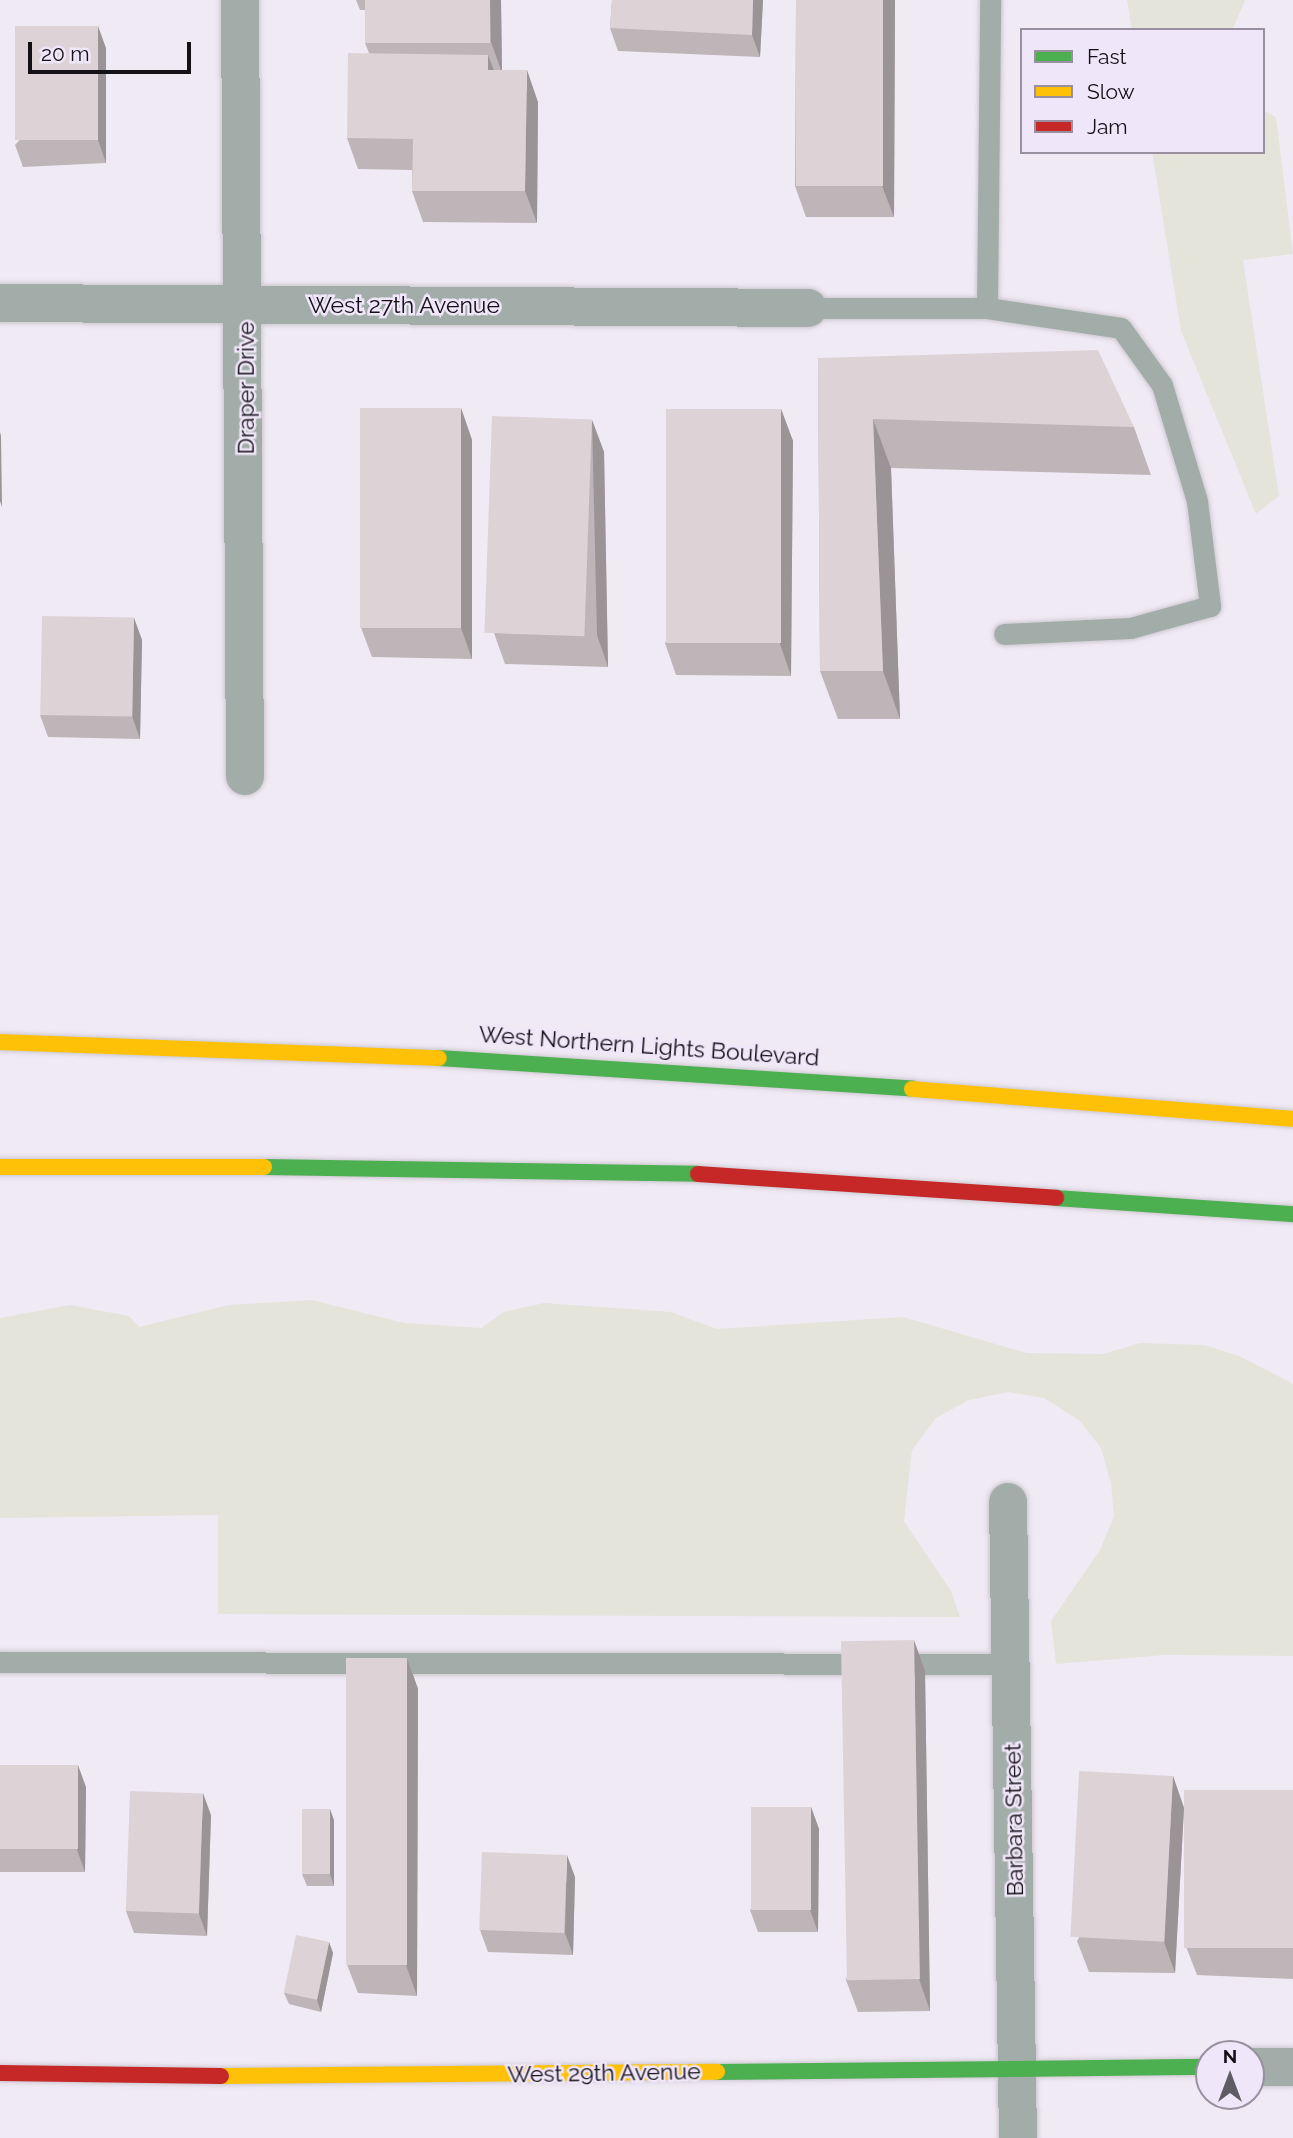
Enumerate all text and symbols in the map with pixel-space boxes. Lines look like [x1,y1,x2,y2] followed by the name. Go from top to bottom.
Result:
[32,28,194,72] scale bar
[1020,28,1265,154] legend
[41,41,89,66] text: 20 m
[1087,44,1127,69] text: Fast
[1087,79,1135,104] text: Slow
[1087,114,1128,139] text: Jam
[308,291,500,319] street label: West 27th Avenue
[232,321,260,455] street label: Draper Drive
[478,1020,820,1072] street label: West Northern Lights Boulevard
[999,1743,1029,1897] street label: Barbara Street
[1195,2040,1265,2110] north arrow
[1223,2045,1237,2067] text: N
[507,2058,701,2088] street label: West 29th Avenue

